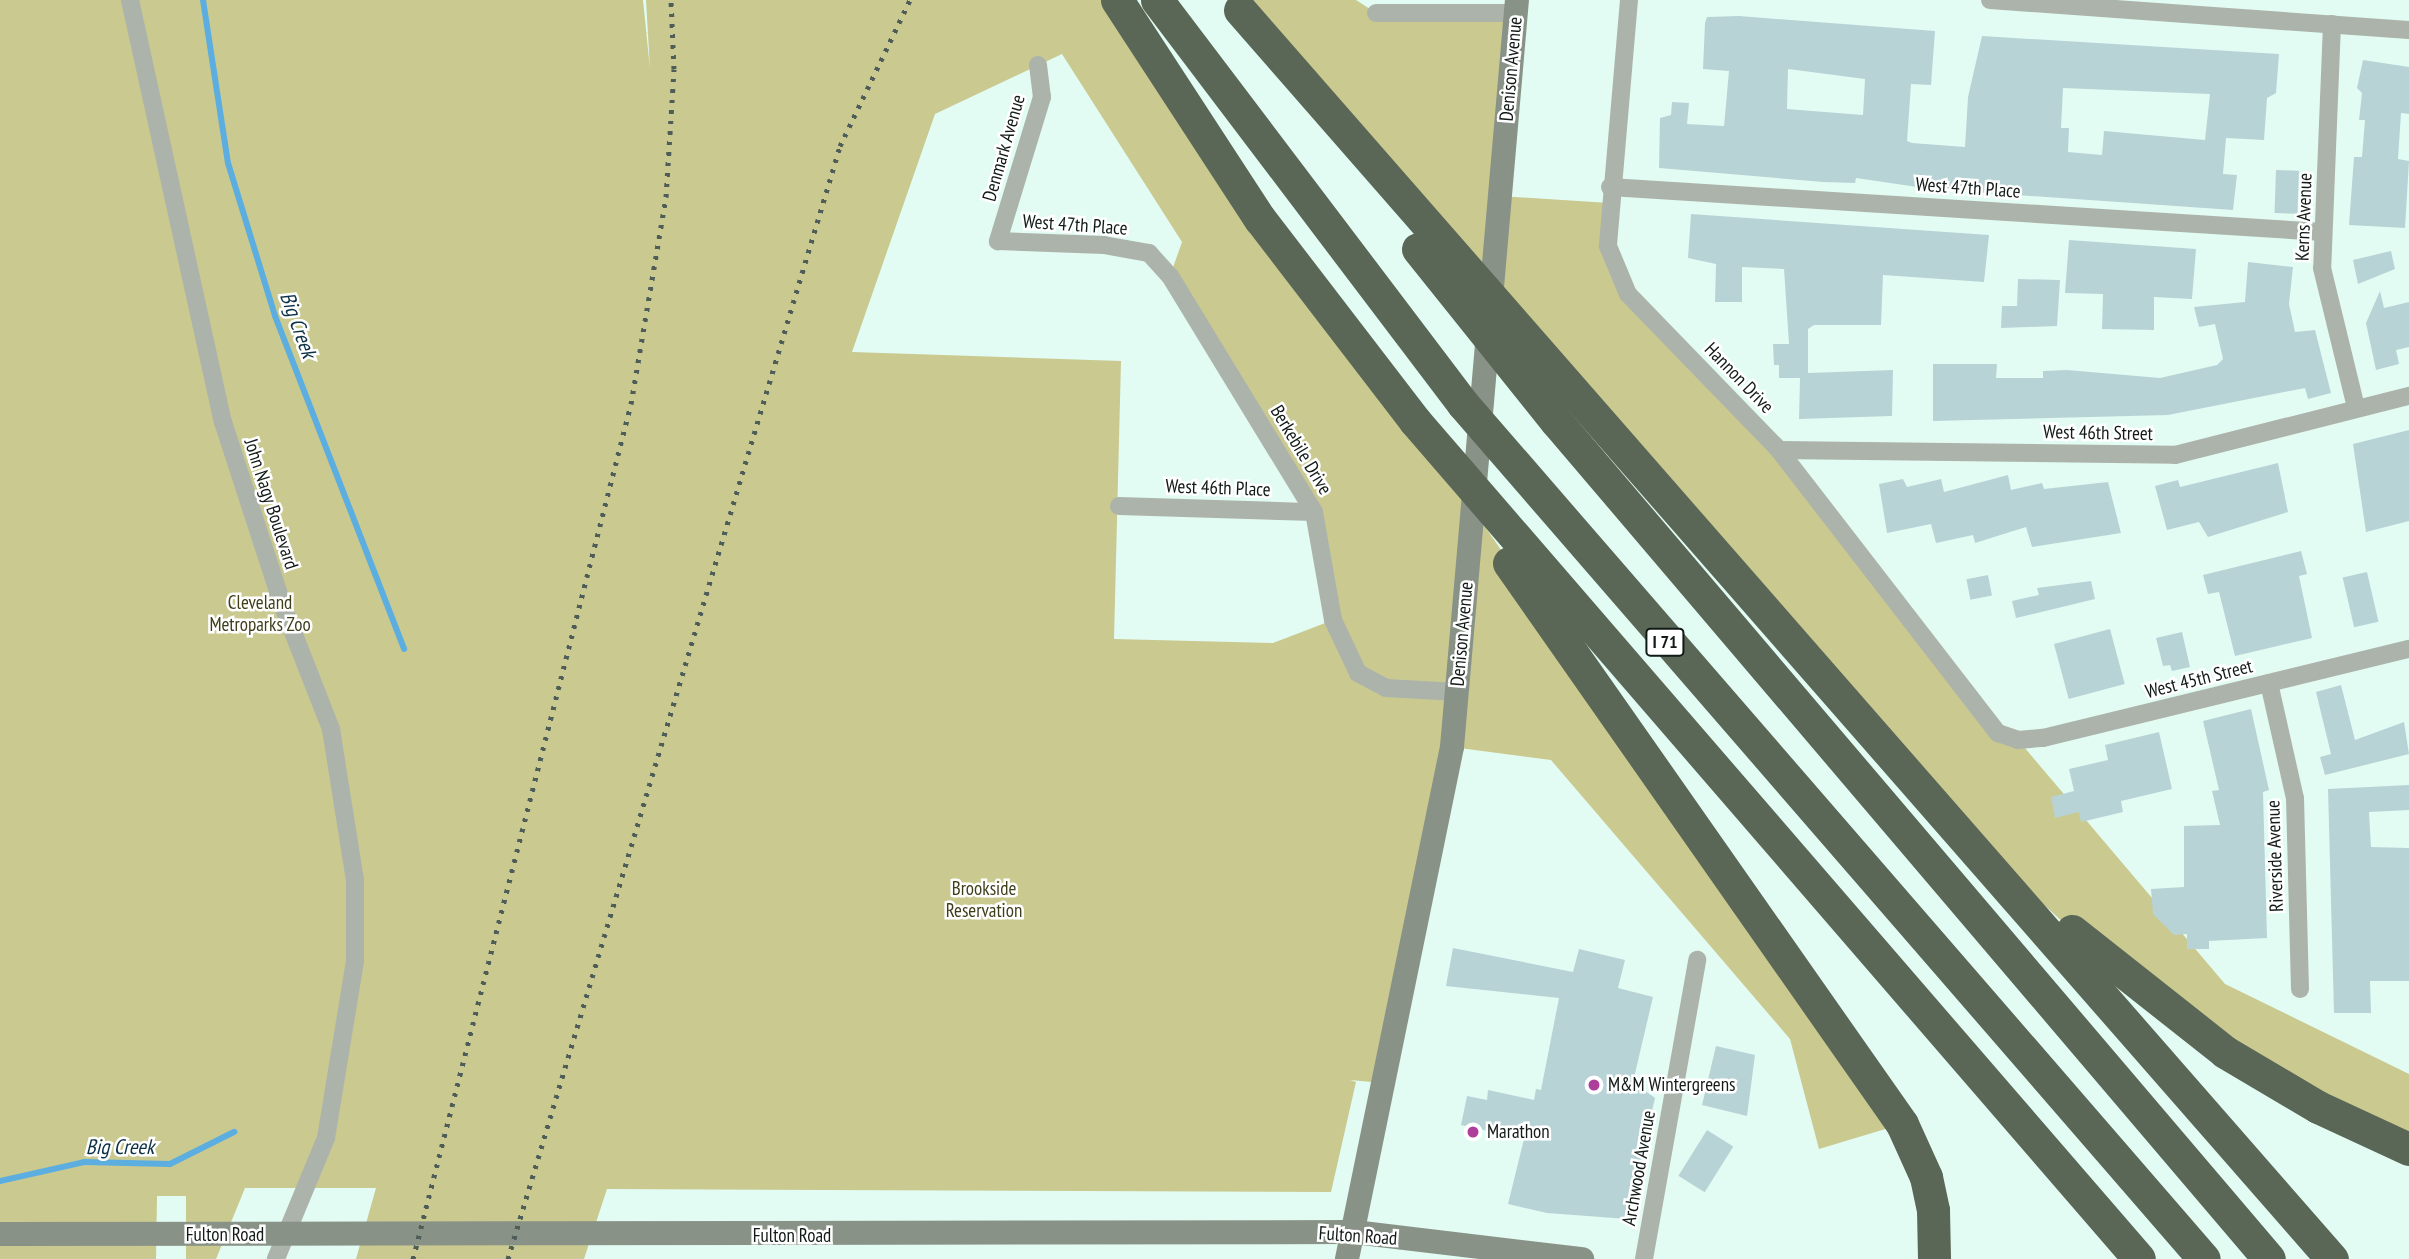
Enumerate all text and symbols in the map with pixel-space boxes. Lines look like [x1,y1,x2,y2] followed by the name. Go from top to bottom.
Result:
[1495,16,1527,122] street label: Denison Avenue
[978,92,1030,204] street label: Denmark Avenue
[2291,172,2317,262] street label: Kerns Avenue
[1915,173,2021,203] street label: West 47th Place
[1022,210,1128,240] street label: West 47th Place
[274,289,322,361] water label: Big Creek
[1700,338,1778,418] street label: Hannon Drive
[1265,401,1337,499] street label: Berkebile Drive
[2043,421,2153,445] street label: West 46th Street
[239,436,303,572] street label: John Nagy Boulevard
[1165,475,1271,501] street label: West 46th Place
[1446,581,1478,687] street label: Denison Avenue
[209,592,311,636] park label: Cleveland Metroparks Zoo
[1644,628,1686,656] road number: I 71
[2143,655,2255,703] street label: West 45th Street
[2262,799,2288,913] street label: Riverside Avenue
[946,878,1022,922] park label: Brookside Reservation
[1608,1074,1736,1096] place label: M&M Wintergreens
[1586,1077,1602,1093] marker: M&M Wintergreens
[1618,1108,1660,1228] street label: Archwood Avenue
[1487,1121,1550,1143] place label: Marathon
[1465,1124,1481,1140] marker: Marathon
[86,1134,154,1160] water label: Big Creek
[1318,1222,1398,1250] street label: Fulton Road
[186,1224,264,1246] street label: Fulton Road
[753,1225,831,1247] street label: Fulton Road

